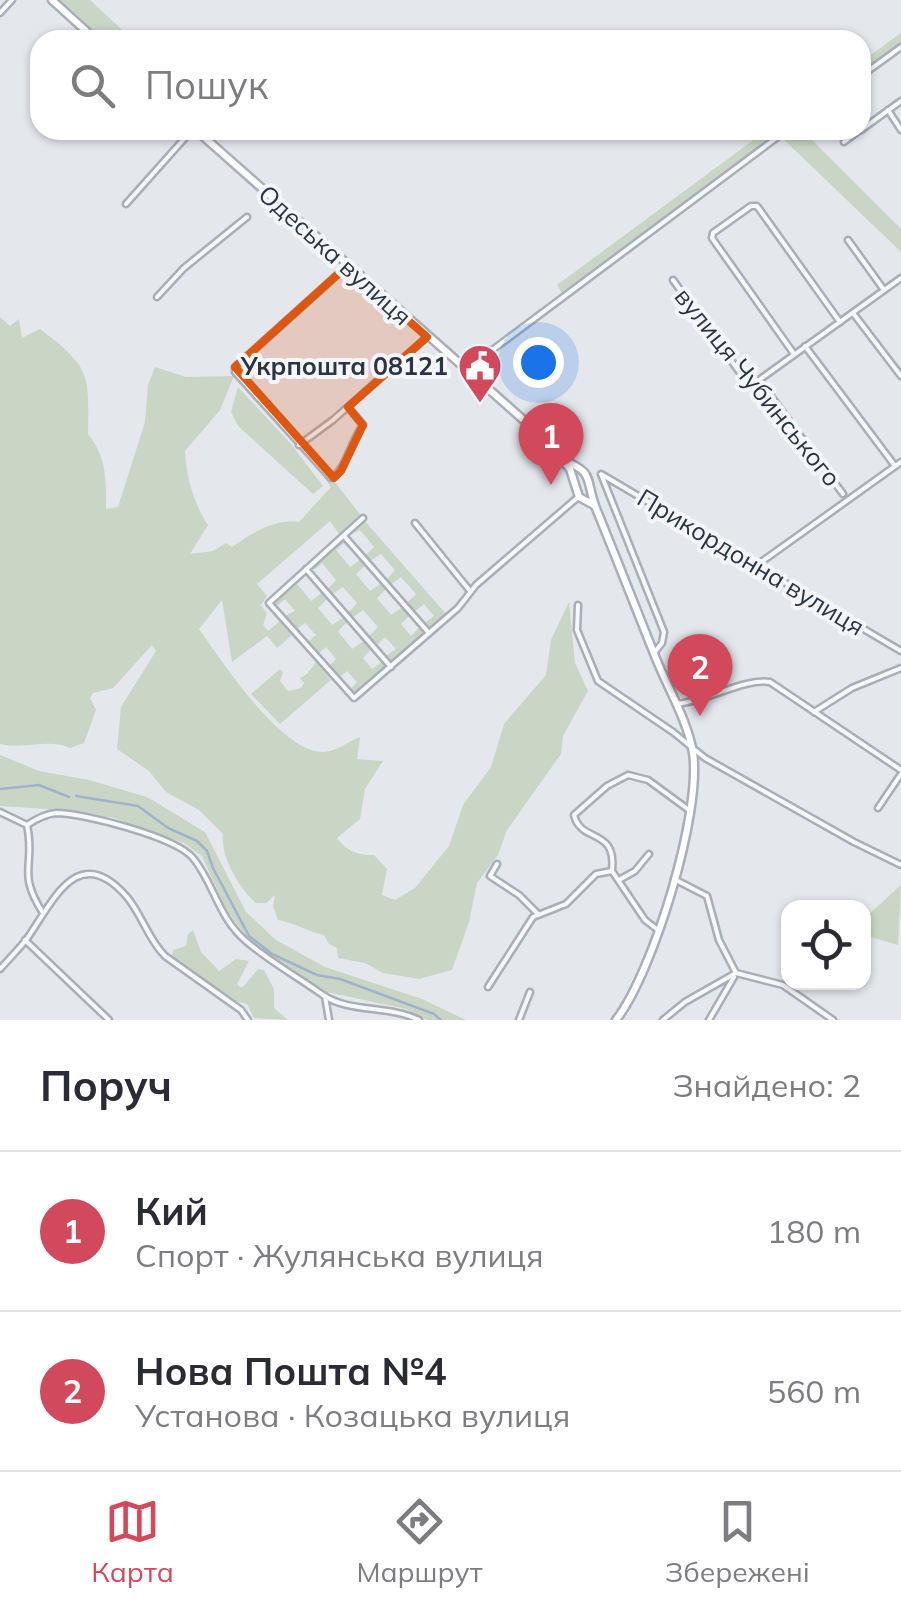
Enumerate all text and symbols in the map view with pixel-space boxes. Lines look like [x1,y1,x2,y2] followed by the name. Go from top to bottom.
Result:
[30,30,871,140] search box
[65,58,120,113] icon: search
[145,61,268,109] text: Пошук
[253,178,418,331] street label: Одеська вулиця
[669,281,848,492] street label: вулиця Чубинського
[513,337,564,388] your location
[457,343,503,404] public building icon: Укрпошта 08121
[240,350,448,381] place label: Укрпошта 08121
[518,402,584,485] pin: 1
[632,482,870,642] street label: Прикордонна вулиця
[668,634,732,716] pin: 2
[781,900,871,990] map controls
[781,900,871,990] button: locate
[40,1059,172,1112] text: Поруч
[673,1065,861,1105] text: Знайдено: 2
[135,1187,208,1235] text: Кий
[63,1211,82,1251] text: 1
[767,1211,861,1251] text: 180 m
[135,1235,544,1275] text: Спорт · Жулянська вулиця
[135,1347,447,1395] text: Нова Пошта №4
[63,1371,82,1411] text: 2
[767,1371,861,1411] text: 560 m
[135,1395,570,1435] text: Установа · Козацька вулиця
[91,1494,174,1589] tab: Карта
[356,1494,482,1589] tab: Маршрут
[665,1494,810,1589] tab: Збережені

